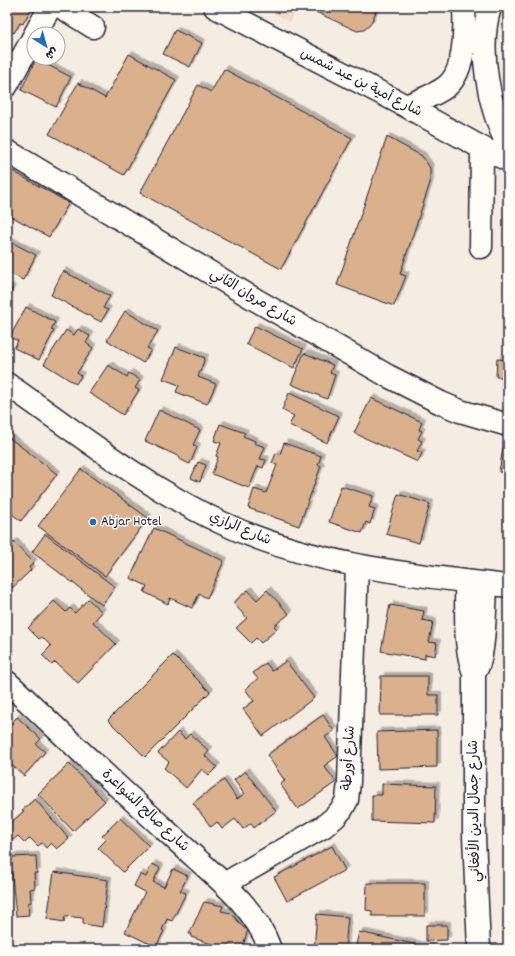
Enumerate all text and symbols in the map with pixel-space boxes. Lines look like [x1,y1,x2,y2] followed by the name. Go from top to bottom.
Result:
[26,26,66,66] north arrow
[41,42,60,62] text: ش
[297,44,425,122] street label: شارع أمية بن عبد شمس
[205,264,300,333] street label: شارع مروان الثاني
[206,507,274,551] street label: شارع الرازي
[101,512,162,532] place label: Abjar Hotel
[88,517,98,527] marker: Abjar Hotel
[337,725,361,791] street label: شارع أورطة
[463,740,487,882] street label: شارع جمال الدين الأفغاني
[97,765,193,857] street label: شارع صالح الشواعرة

